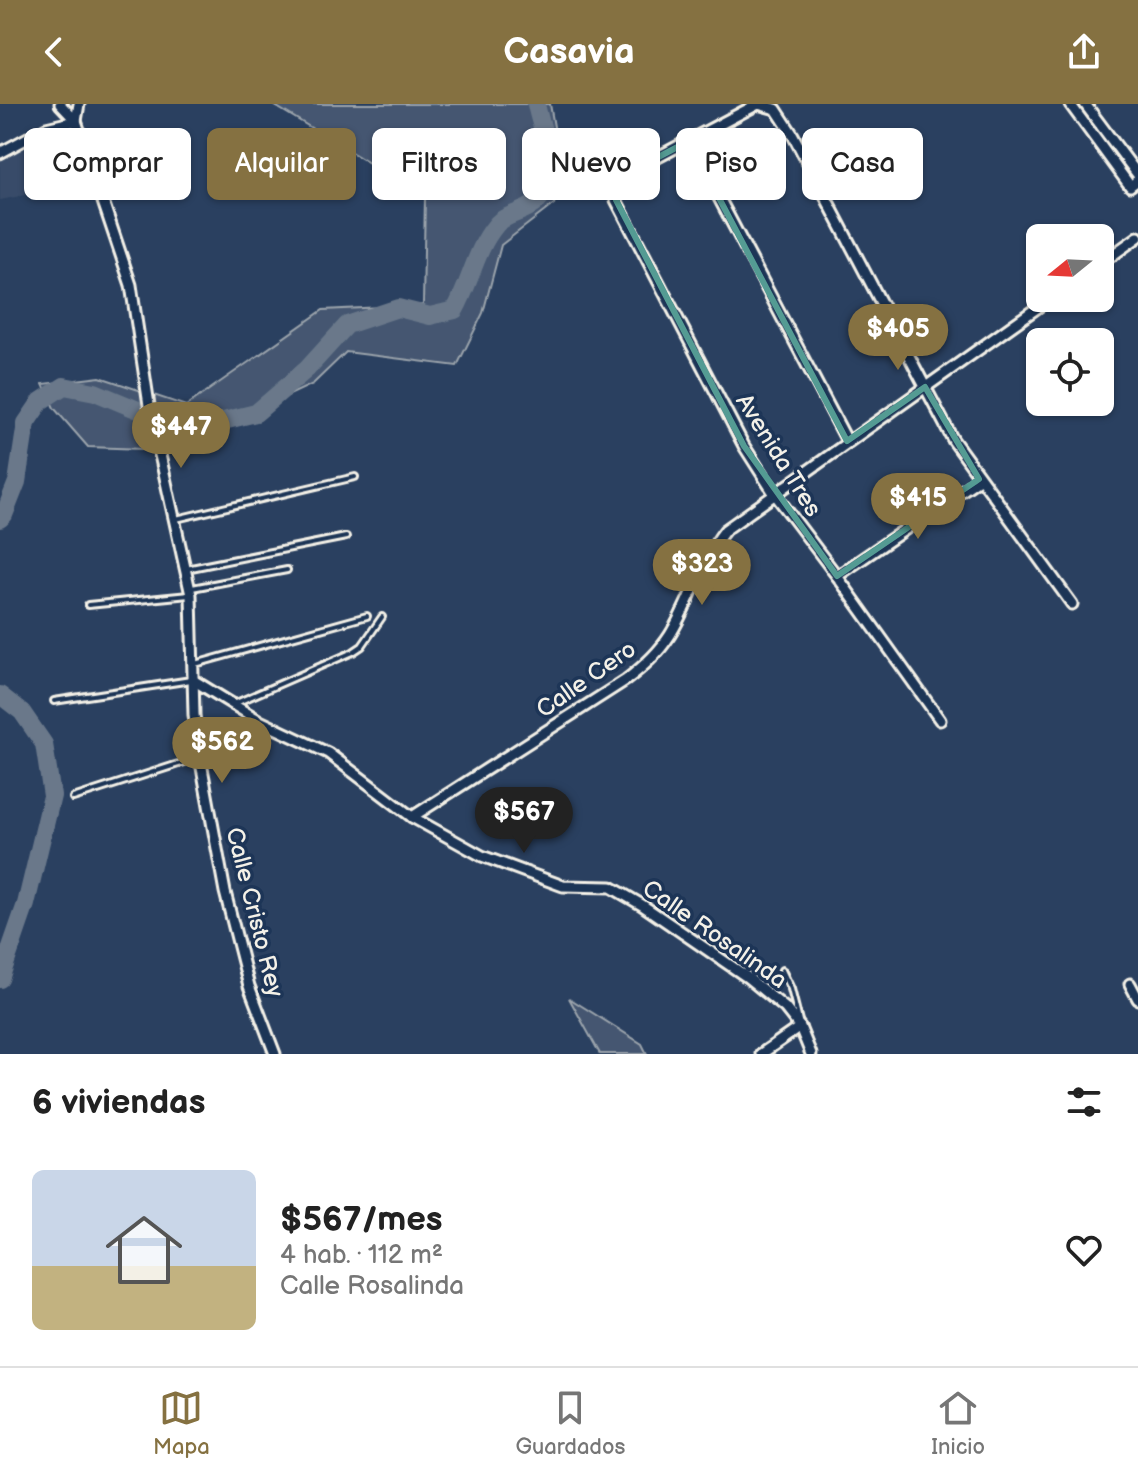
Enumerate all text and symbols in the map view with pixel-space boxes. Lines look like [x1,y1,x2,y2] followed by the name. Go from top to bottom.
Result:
[32,30,76,74] icon: back
[1062,30,1106,74] icon: share
[503,31,635,74] text: Casavia
[24,128,191,200] chip: Comprar
[207,128,356,200] chip: Alquilar
[372,128,506,200] chip: Filtros
[522,128,660,200] chip: Nuevo
[676,128,786,200] chip: Piso
[802,128,923,200] chip: Casa
[1026,224,1114,312] north arrow
[1026,224,1114,416] map controls
[851,304,945,372] pin: $405
[866,314,930,345] text: $405
[1026,328,1114,416] button: locate
[729,389,828,522] street label: Avenida Tres
[134,402,228,470] pin: $447
[150,412,212,443] text: $447
[871,473,965,541] pin: $415
[889,483,947,514] text: $415
[655,539,749,607] pin: $323
[671,549,733,580] text: $323
[531,635,642,724] street label: Calle Cero
[175,717,269,785] pin: $562
[190,727,254,758] text: $562
[477,787,571,855] pin: $567
[493,797,555,828] text: $567
[219,824,290,1000] street label: Calle Cristo Rey
[637,874,793,995] street label: Calle Rosalinda
[1062,1080,1106,1124] icon: filters
[32,1082,205,1123] text: 6 viviendas
[280,1199,443,1240] text: $567/mes
[96,1202,192,1298] icon: home
[1062,1228,1106,1272] icon: heart
[280,1240,443,1271] text: 4 hab. · 112 m²
[280,1271,464,1302] text: Calle Rosalinda
[153,1386,210,1461] tab: Mapa
[516,1386,625,1461] tab: Guardados
[931,1386,985,1461] tab: Inicio

